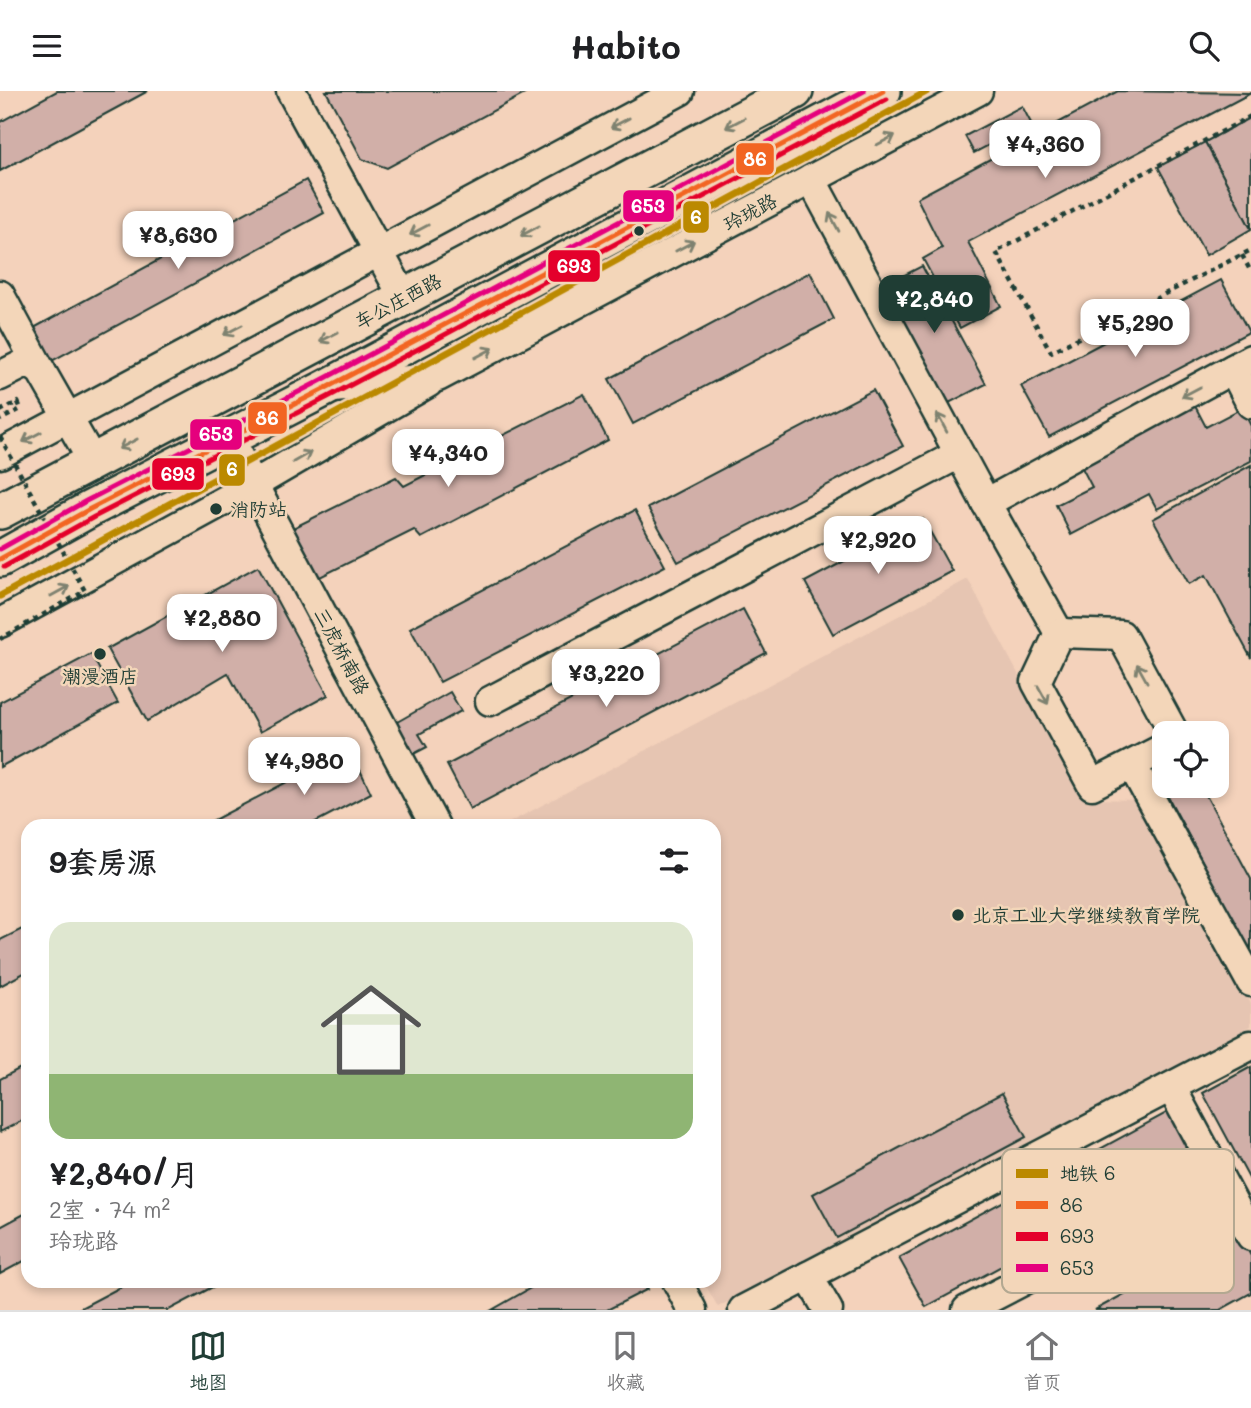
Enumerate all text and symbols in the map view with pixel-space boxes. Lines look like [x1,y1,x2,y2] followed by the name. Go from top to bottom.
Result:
[570,25,681,67] text: Habito
[28,27,66,65] icon: menu
[1185,27,1223,65] icon: search
[610,116,630,130] one-way arrow
[725,117,746,130] one-way arrow
[988,120,1102,180] pin: ¥4,360
[1005,128,1085,158] text: ¥4,360
[875,132,896,146] one-way arrow
[735,142,775,176] line badge: 86
[743,146,767,171] text: 86
[719,187,781,236] street label: 玲珑路
[622,189,675,223] line badge: 653
[631,193,665,218] text: 653
[682,200,710,234] line badge: 6
[690,204,702,229] text: 6
[121,211,235,271] pin: ¥8,630
[827,213,841,233] one-way arrow
[139,219,217,249] text: ¥8,630
[409,224,430,238] one-way arrow
[632,224,646,238] unlabelled marker
[520,225,541,238] one-way arrow
[674,239,695,252] one-way arrow
[547,249,601,283] line badge: 693
[557,253,591,278] text: 693
[350,267,446,334] street label: 车公庄西路
[877,275,991,335] pin: ¥2,840
[895,283,973,313] text: ¥2,840
[1078,299,1192,359] pin: ¥5,290
[1096,307,1174,337] text: ¥5,290
[223,324,244,337] one-way arrow
[319,331,340,345] one-way arrow
[473,345,494,359] one-way arrow
[1181,386,1202,399] one-way arrow
[247,401,288,435] line badge: 86
[255,405,279,430] text: 86
[935,413,949,433] one-way arrow
[189,418,243,451] line badge: 653
[199,421,233,446] text: 653
[391,429,505,489] pin: ¥4,340
[22,431,43,444] one-way arrow
[118,437,139,451] one-way arrow
[408,437,488,467] text: ¥4,340
[291,449,311,463] one-way arrow
[218,453,246,487] line badge: 6
[226,456,238,481] text: 6
[151,457,205,491] line badge: 693
[161,461,195,486] text: 693
[230,496,287,521] place label: 消防站
[208,501,224,517] marker: 消防站
[821,517,935,576] pin: ¥2,920
[840,524,916,554] text: ¥2,920
[49,583,70,597] one-way arrow
[165,595,279,654] pin: ¥2,880
[183,602,261,632] text: ¥2,880
[309,603,376,699] street label: 三虎桥南路
[92,646,108,662] marker: 潮漫酒店
[549,649,663,709] pin: ¥3,220
[568,657,644,687] text: ¥3,220
[62,663,138,688] place label: 潮漫酒店
[1135,664,1149,684] one-way arrow
[1036,684,1050,704] one-way arrow
[1152,721,1229,798] map controls
[1152,721,1229,798] button: locate
[247,737,361,797] pin: ¥4,980
[264,745,344,775] text: ¥4,980
[49,841,157,881] text: 9套房源
[655,842,693,880] icon: filters
[972,902,1200,927] place label: 北京工业大学继续教育学院
[950,907,966,923] marker: 北京工业大学继续教育学院
[308,967,434,1093] icon: home
[1002,1149,1234,1293] legend
[49,1153,199,1193] text: ¥2,840/月
[1060,1160,1116,1185] text: 地铁 6
[1060,1192,1083,1217] text: 86
[49,1194,170,1224] text: 2室 · 74 m²
[1060,1223,1094,1248] text: 693
[49,1225,118,1255] text: 玲珑路
[1060,1255,1094,1280] text: 653
[189,1327,228,1394] tab: 地图
[606,1327,645,1394] tab: 收藏
[1023,1327,1062,1394] tab: 首页

